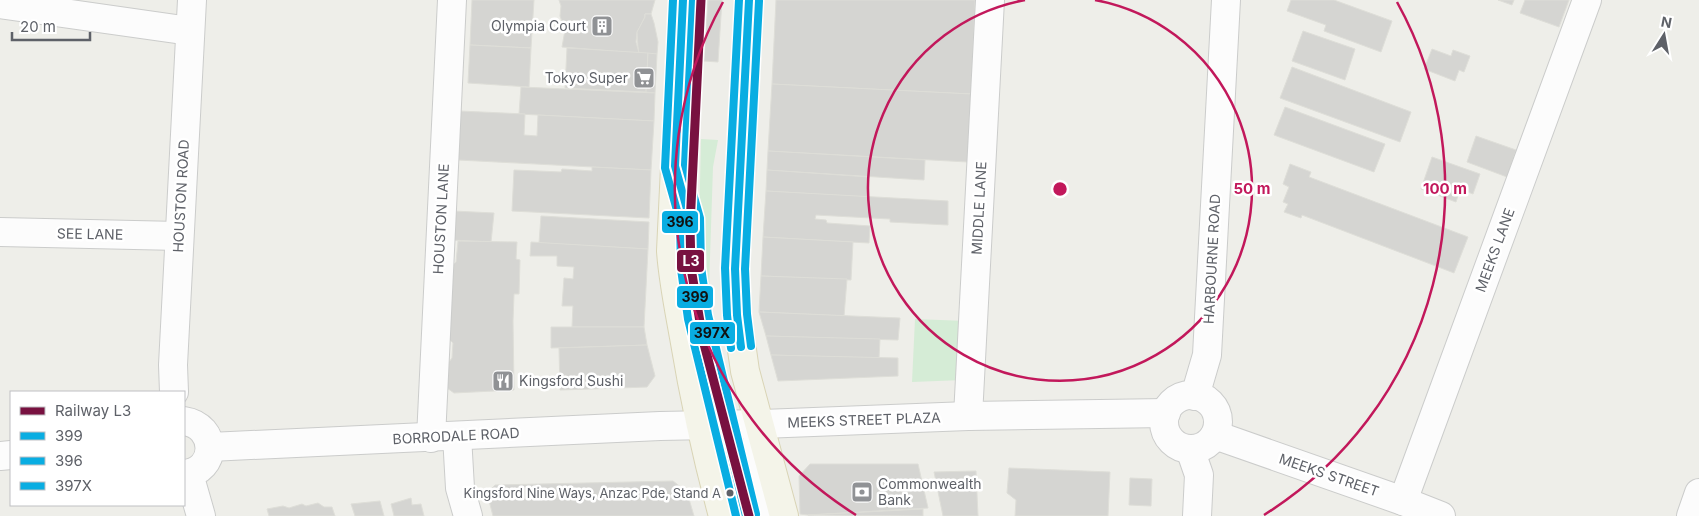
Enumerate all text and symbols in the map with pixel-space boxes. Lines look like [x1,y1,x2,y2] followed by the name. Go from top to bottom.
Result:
[12,10,90,42] scale bar
[1639,10,1689,60] north arrow
[1660,12,1673,31] text: N
[590,14,614,38] building icon: Olympia Court
[20,17,56,36] text: 20 m
[491,17,586,34] place label: Olympia Court
[632,66,656,90] supermarket icon: Tokyo Super
[545,69,628,86] place label: Tokyo Super
[169,139,192,253] street label: HOUSTON ROAD
[968,161,989,255] street label: MIDDLE LANE
[429,163,452,275] street label: HOUSTON LANE
[1234,179,1270,198] text: 50 m
[1423,179,1467,198] text: 100 m
[1051,180,1069,198] centre of rings
[1200,193,1223,324] street label: HARBOURNE ROAD
[1471,205,1518,294] street label: MEEKS LANE
[661,210,699,234] line badge: 396
[666,213,694,230] text: 396
[57,224,123,243] street label: SEE LANE
[676,249,705,273] line badge: L3
[683,252,699,269] text: L3
[676,285,714,309] line badge: 399
[681,288,709,305] text: 399
[689,321,736,345] line badge: 397X
[694,324,730,341] text: 397X
[491,369,515,393] restaurant icon: Kingsford Sushi
[519,372,623,389] place label: Kingsford Sushi
[10,391,185,506] legend
[55,401,131,420] text: Railway L3
[787,408,941,431] street label: MEEKS STREET PLAZA
[392,424,520,447] street label: BORRODALE ROAD
[55,426,83,445] text: 399
[1277,449,1381,500] street label: MEEKS STREET
[55,451,83,470] text: 396
[878,475,982,508] place label: Commonwealth Bank
[55,476,92,495] text: 397X
[850,480,874,504] bank icon: Commonwealth Bank
[464,485,721,501] place label: Kingsford Nine Ways, Anzac Pde, Stand A
[725,488,735,498] marker: Kingsford Nine Ways, Anzac Pde, Stand A

